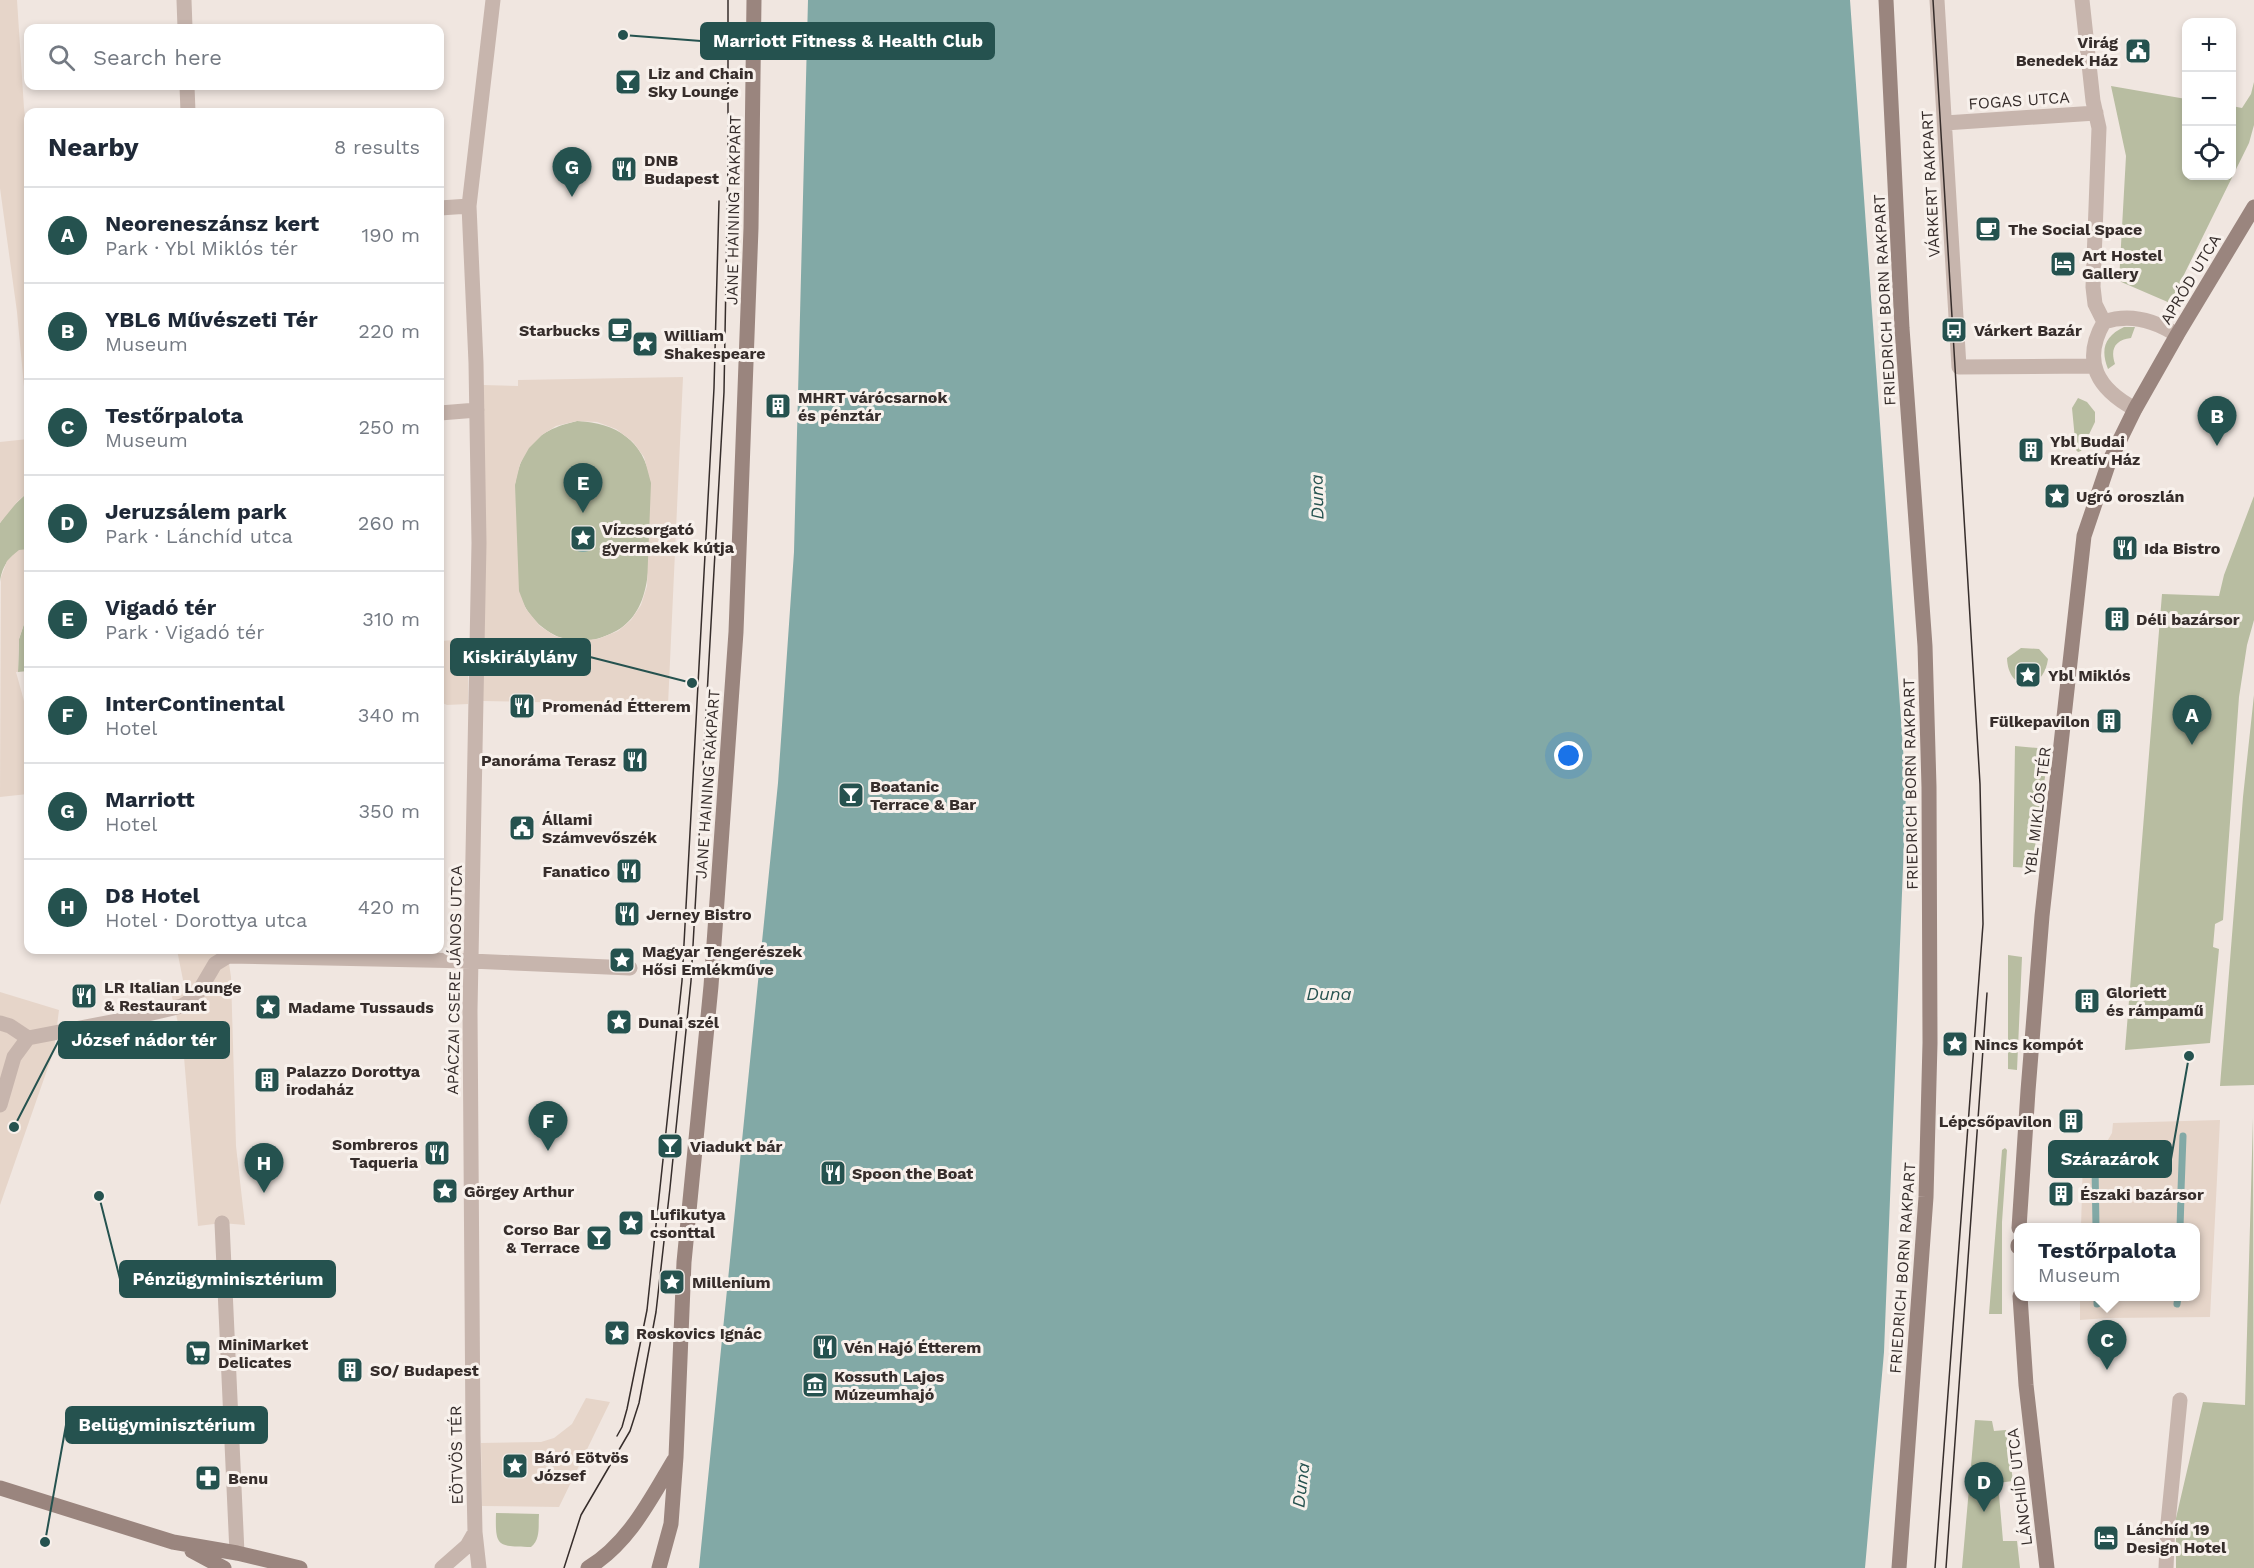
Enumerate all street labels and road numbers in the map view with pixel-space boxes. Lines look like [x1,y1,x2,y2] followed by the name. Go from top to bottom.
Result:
[1968,87,2071,114] street label: FOGAS UTCA
[1917,109,1944,258] street label: VÁRKERT RAKPART
[722,114,745,305] street label: JANE HAINING RAKPART
[1869,193,1900,406] street label: FRIEDRICH BORN RAKPART
[2156,230,2225,328] street label: APRÓD UTCA
[1899,678,1922,890] street label: FRIEDRICH BORN RAKPART
[691,688,724,880] street label: JANE HAINING RAKPART
[2020,746,2055,877] street label: YBL MIKLÓS TÉR
[443,865,466,1095] street label: APÁCZAI CSERE JÁNOS UTCA
[1886,1161,1919,1374] street label: FRIEDRICH BORN RAKPART
[446,1405,467,1505] street label: EÖTVÖS TÉR
[2003,1427,2036,1547] street label: LÁNCHÍD UTCA

